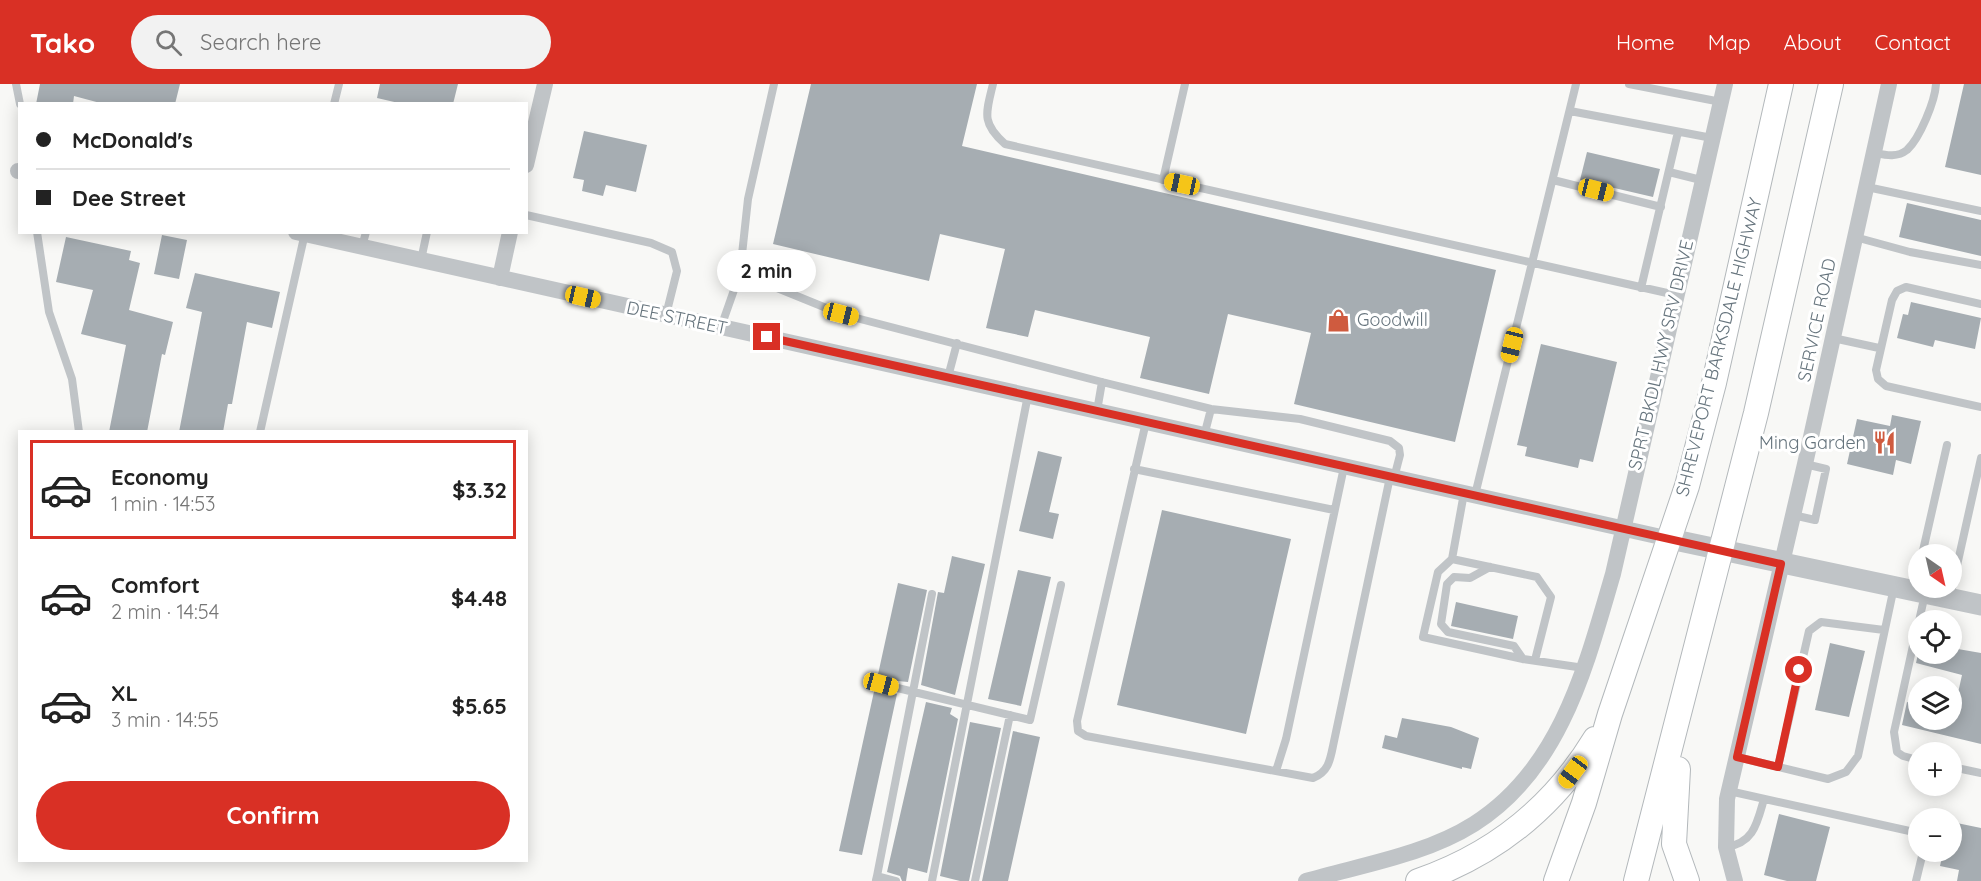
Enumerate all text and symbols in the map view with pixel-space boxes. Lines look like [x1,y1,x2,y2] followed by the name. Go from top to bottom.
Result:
[131,15,551,69] search box
[30,25,95,60] text: Tako
[152,26,185,59] icon: search
[200,28,322,56] text: Search here
[1616,29,1675,55] text: Home
[1708,29,1751,55] text: Map
[1784,29,1842,55] text: About
[1875,29,1951,55] text: Contact
[72,126,193,154] text: McDonald's
[1163,171,1201,197] car
[1576,177,1616,203] car
[72,184,186,212] text: Dee Street
[1670,195,1767,499] street label: SHREVEPORT BARKSDALE HIGHWAY
[1623,238,1698,472] street label: SPRT BKDL HWY SRV DRIVE
[718,250,816,292] callout: 2 min
[1792,256,1841,384] street label: SERVICE ROAD
[740,258,793,283] text: 2 min
[563,284,603,310] car
[624,296,730,339] street label: DEE STREET
[821,301,861,327] car
[1326,307,1352,333] shop icon: Goodwill
[1357,308,1428,331] place label: Goodwill
[753,323,780,350] route end
[1499,325,1525,365] car
[1871,430,1897,456] restaurant icon: Ming Garden
[1759,431,1866,454] place label: Ming Garden
[39,463,93,517] icon: car
[111,463,209,491] text: Economy
[452,476,507,504] text: $3.32
[111,491,216,516] text: 1 min · 14:53
[1908,544,1962,598] north arrow
[1908,544,1962,862] map controls
[39,571,93,625] icon: car
[111,571,200,599] text: Comfort
[451,584,507,612] text: $4.48
[111,599,219,624] text: 2 min · 14:54
[1908,610,1962,664] button: locate
[1785,656,1812,683] route start
[861,671,901,697] car
[1908,676,1962,730] button: layers
[39,679,93,733] icon: car
[111,679,138,707] text: XL
[452,692,507,720] text: $5.65
[111,707,219,732] text: 3 min · 14:55
[1908,742,1962,796] button: +
[1555,752,1591,792] car
[36,781,510,850] button: Confirm
[1908,808,1962,862] button: −

